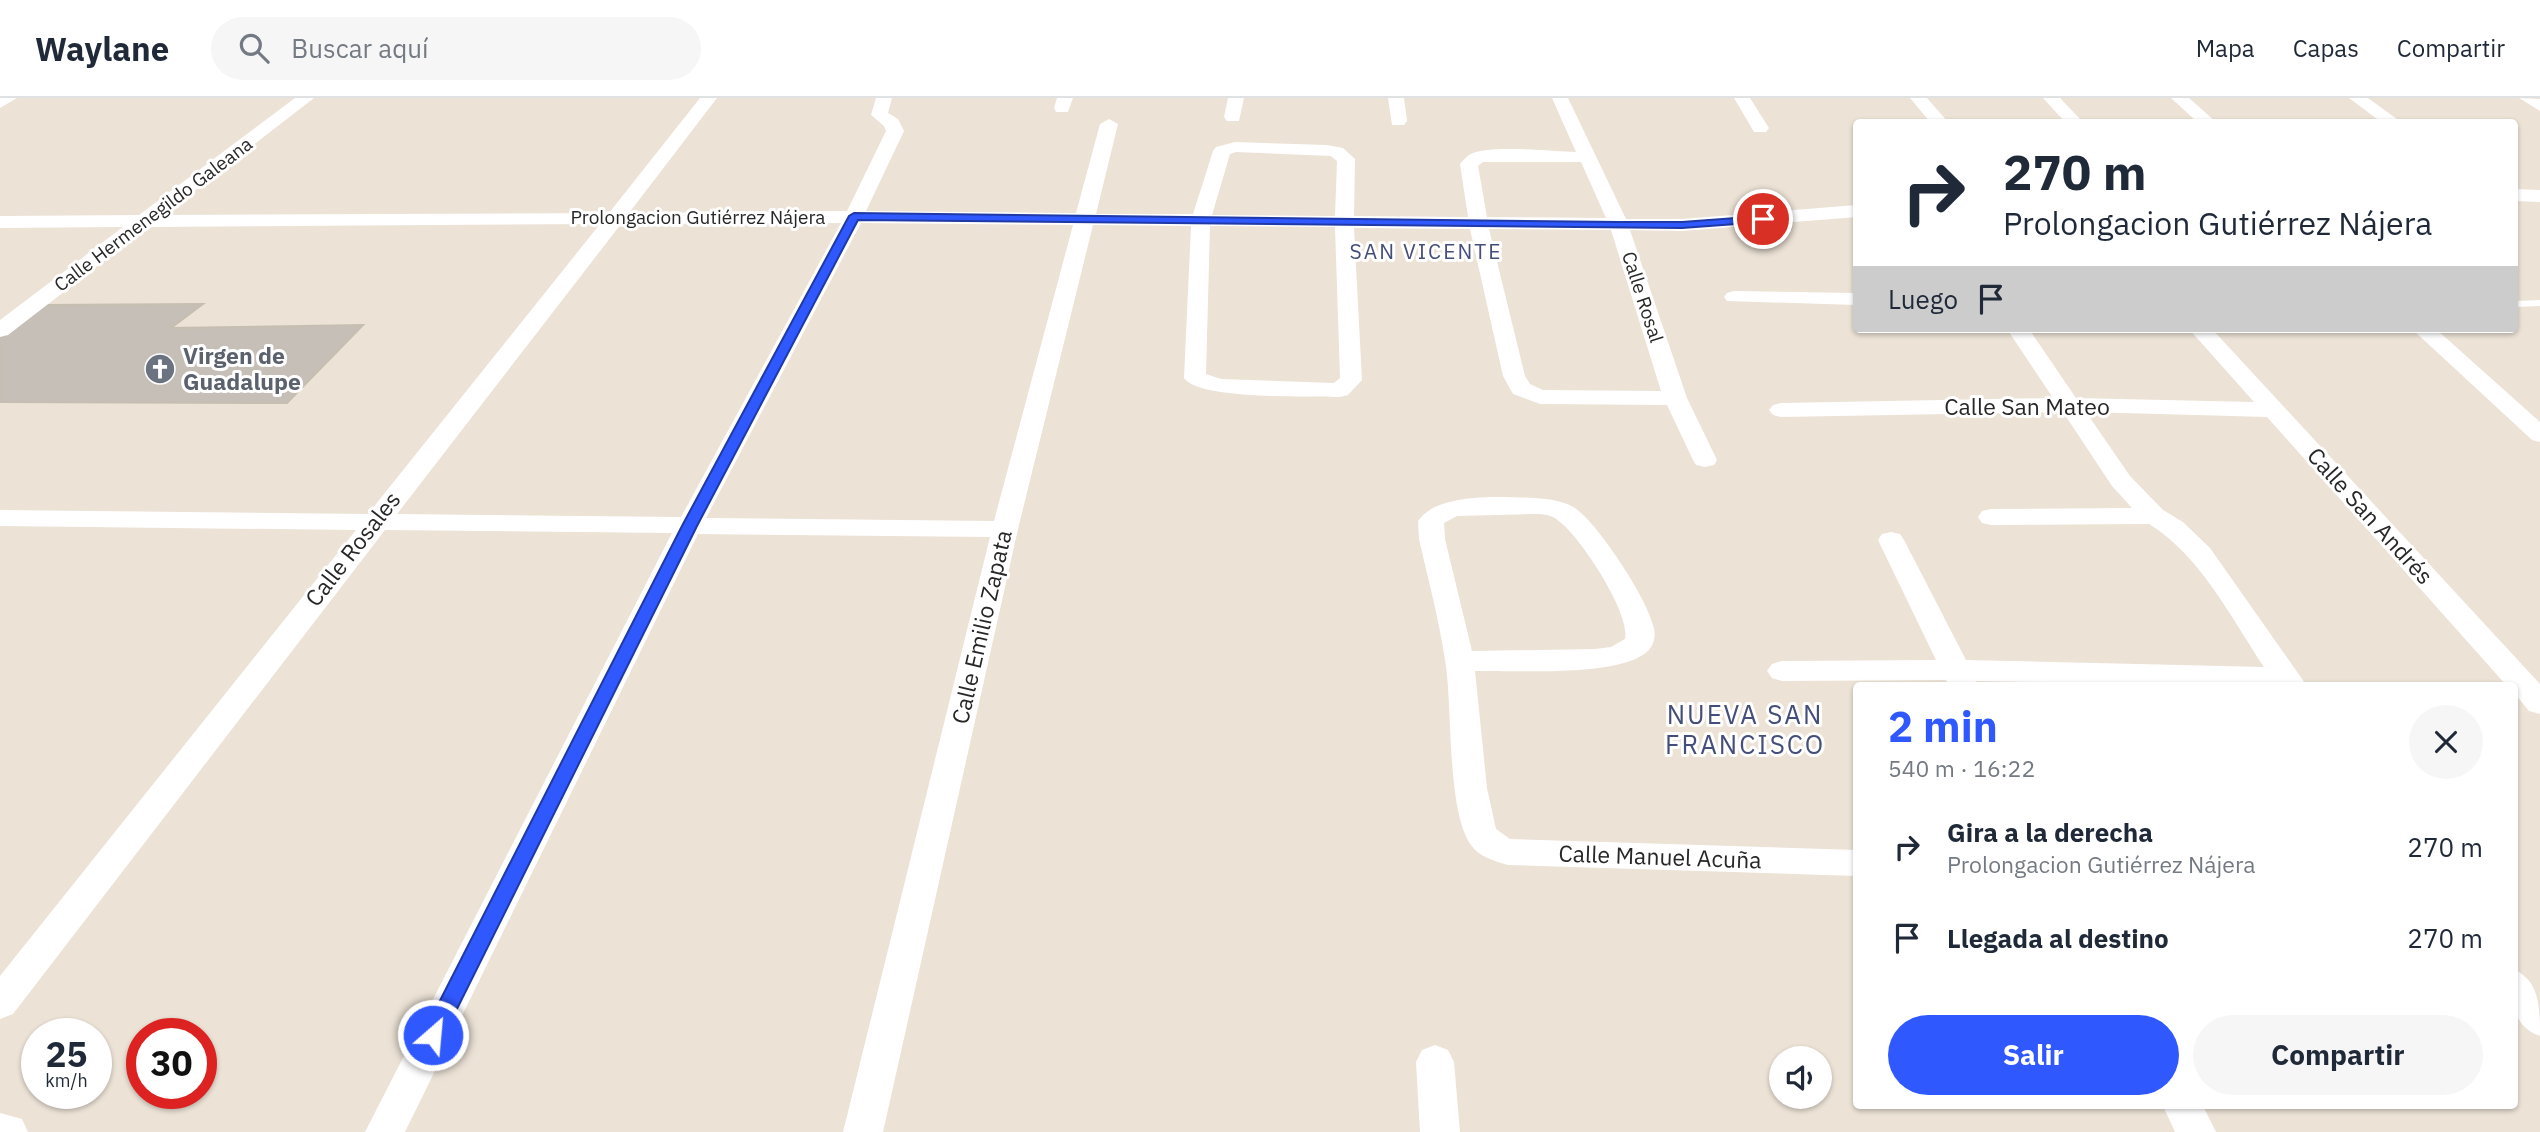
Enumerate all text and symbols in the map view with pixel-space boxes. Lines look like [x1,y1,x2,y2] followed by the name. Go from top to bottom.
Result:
[211,17,701,80] search box
[35,27,169,70] text: Waylane
[235,29,273,67] icon: search
[291,31,429,65] text: Buscar aquí
[2196,32,2255,64] text: Mapa
[2293,32,2359,64] text: Capas
[2397,32,2505,64] text: Compartir
[49,132,257,296] street label: Calle Hermenegildo Galeana
[2003,140,2147,203] text: 270 m
[1888,147,1979,238] icon: right
[1733,189,1793,249] pin
[1744,200,1782,238] icon: arrive
[2003,202,2432,244] text: Prolongacion Gutiérrez Nájera
[571,205,825,229] street label: Prolongacion Gutiérrez Nájera
[1349,237,1503,265] district label: SAN VICENTE
[1617,249,1669,345] street label: Calle Rosal
[1972,280,2010,318] icon: arrive
[1888,282,1958,316] text: Luego
[183,340,301,396] place label: Virgen de Guadalupe
[143,352,177,386] church icon: Virgen de Guadalupe
[1944,391,2110,421] street label: Calle San Mateo
[2301,440,2440,590] street label: Calle San Andrés
[298,485,406,612] street label: Calle Rosales
[944,527,1018,727] street label: Calle Emilio Zapata
[1665,697,1825,761] district label: NUEVA SAN FRANCISCO
[1888,699,1998,754] text: 2 min
[2409,705,2483,779] button: close
[1888,753,2035,783] text: 540 m · 16:22
[1947,815,2153,849] text: Gira a la derecha
[1888,828,1926,866] icon: right
[2407,830,2483,864] text: 270 m
[1558,837,1762,875] street label: Calle Manuel Acuña
[1947,849,2256,879] text: Prolongacion Gutiérrez Nájera
[1888,919,1926,957] icon: arrive
[1947,921,2169,955] text: Llegada al destino
[2407,921,2483,955] text: 270 m
[396,998,470,1072] position arrow
[1888,1015,2179,1095] button: Salir
[2193,1015,2483,1095] button: Compartir
[126,1018,217,1109] speed limit sign: 30
[45,1031,88,1077] text: 25
[1769,1046,1832,1109] map controls
[1769,1046,1832,1109] button: sound
[45,1069,88,1092] text: km/h

